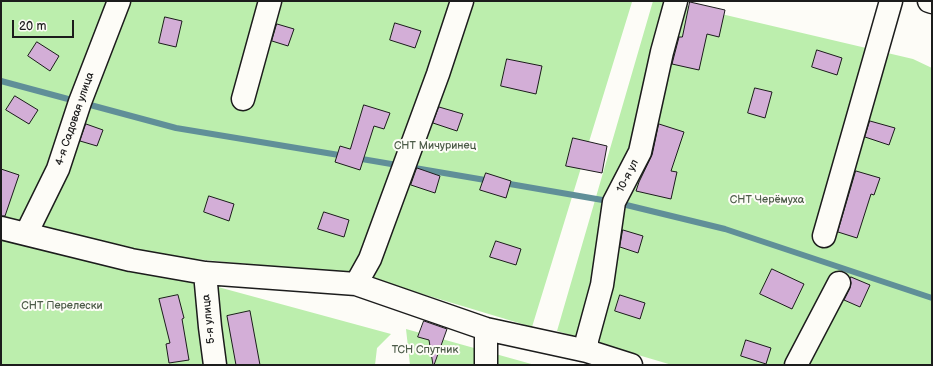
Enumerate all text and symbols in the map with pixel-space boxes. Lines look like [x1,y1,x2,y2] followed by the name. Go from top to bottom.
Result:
[14,12,76,38] scale bar
[19,19,46,34] text: 20 m
[53,71,97,167] street label: 4-я Садовая улица
[394,139,476,153] park label: СНТ Мичуринец
[614,157,642,195] street label: 10-я ул
[730,193,804,207] park label: СНТ Черёмуха
[200,294,218,344] street label: 5-я улица
[21,299,103,313] park label: СНТ Перелески
[392,343,458,357] park label: ТСН Спутник

